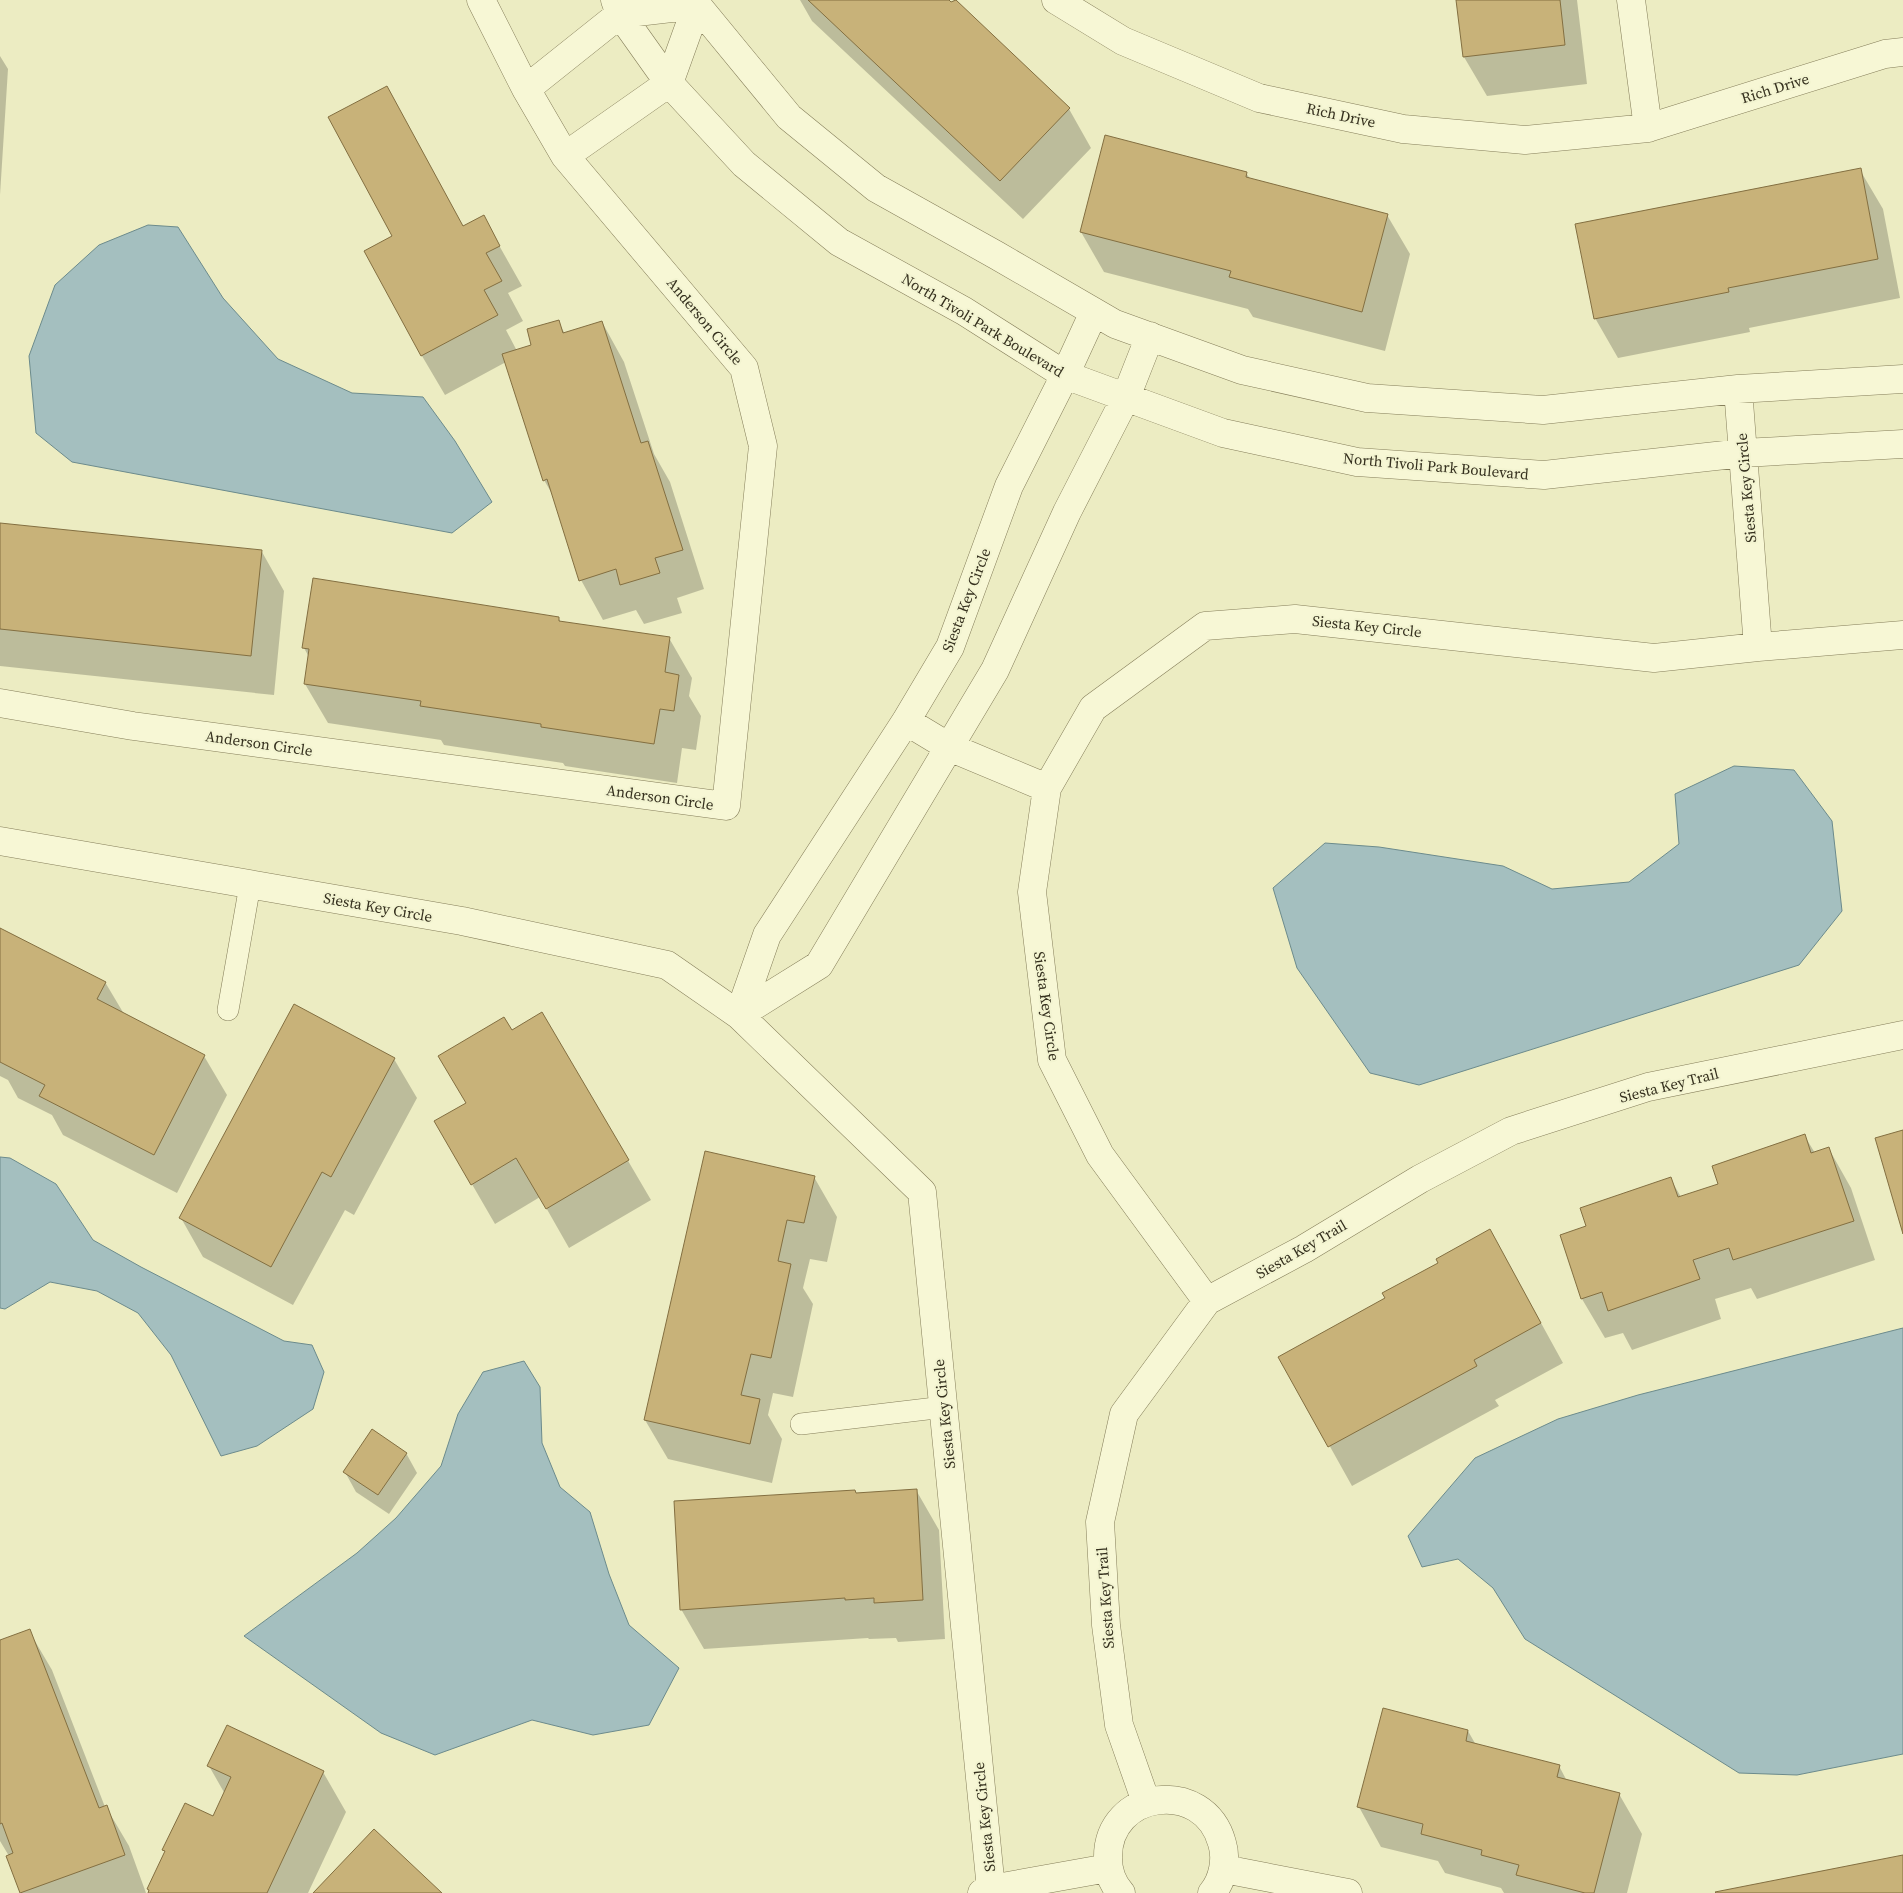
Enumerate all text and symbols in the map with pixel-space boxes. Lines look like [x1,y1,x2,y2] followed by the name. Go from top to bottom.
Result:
[1738,68,1812,108] street label: Rich Drive
[1305,97,1378,133] street label: Rich Drive
[898,268,1069,382] street label: North Tivoli Park Boulevard
[662,273,748,369] street label: Anderson Circle
[1731,432,1761,544] street label: Siesta Key Circle
[1342,447,1530,485] street label: North Tivoli Park Boulevard
[936,545,996,655] street label: Siesta Key Circle
[1311,610,1423,642] street label: Siesta Key Circle
[204,725,314,761] street label: Anderson Circle
[605,779,715,815] street label: Anderson Circle
[322,887,434,927] street label: Siesta Key Circle
[1029,950,1065,1062] street label: Siesta Key Circle
[1617,1062,1721,1107] street label: Siesta Key Trail
[1252,1214,1351,1284] street label: Siesta Key Trail
[928,1358,960,1470] street label: Siesta Key Circle
[1091,1546,1119,1649] street label: Siesta Key Trail
[968,1761,1000,1873] street label: Siesta Key Circle

